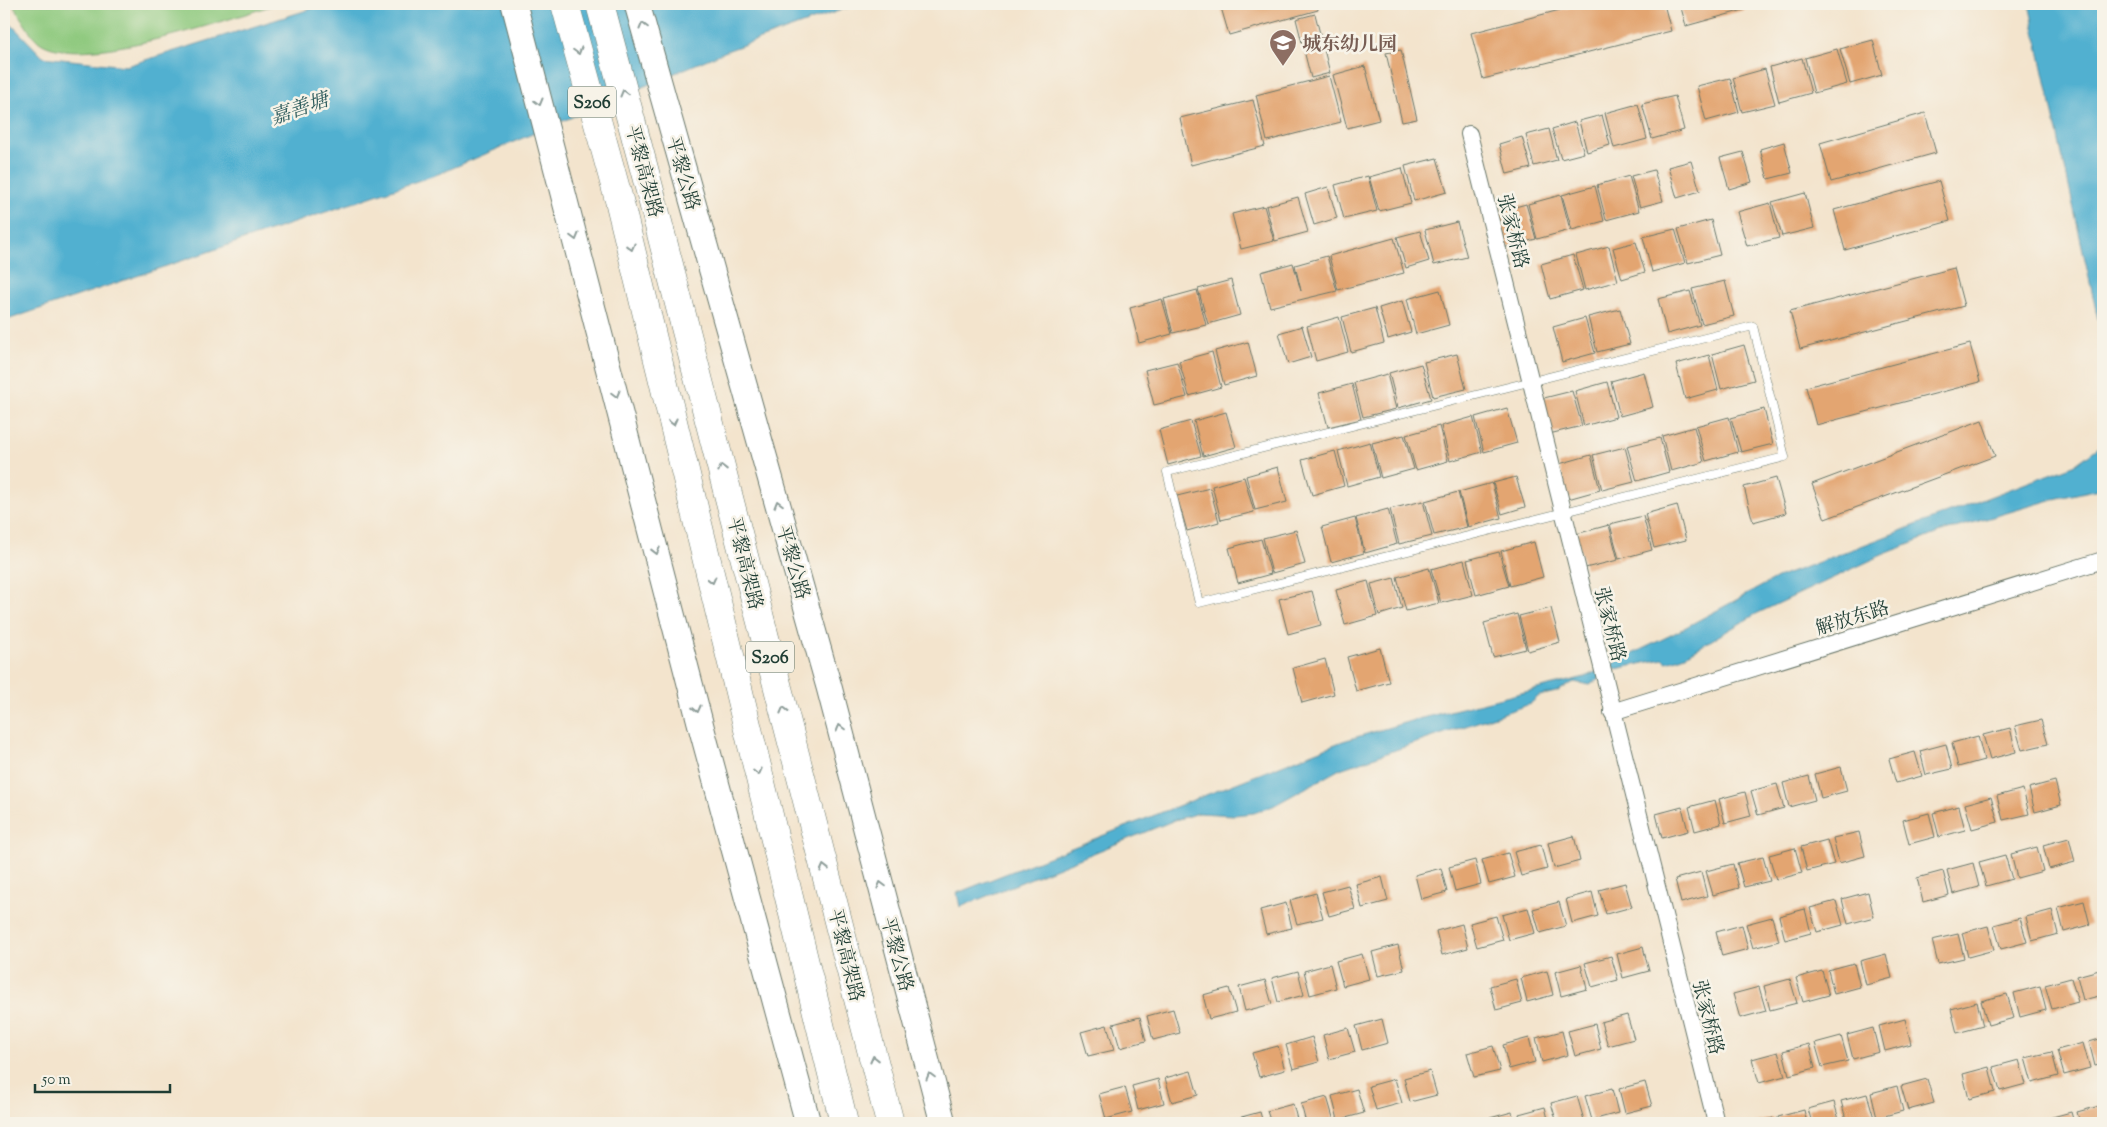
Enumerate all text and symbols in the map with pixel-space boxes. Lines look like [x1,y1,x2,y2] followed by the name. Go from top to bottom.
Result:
[639,23,649,31] one-way arrow
[1268,28,1298,67] school or university icon: 城东幼儿园
[1302,32,1397,59] place label: 城东幼儿园
[572,46,582,54] one-way arrow
[267,86,336,134] water label: 嘉善塘
[568,86,616,118] road number: S206
[619,89,630,98] one-way arrow
[534,97,544,105] one-way arrow
[617,122,668,221] street label: 平黎高架路
[658,133,705,214] street label: 平黎公路
[1489,191,1534,272] street label: 张家桥路
[569,232,579,240] one-way arrow
[625,243,636,252] one-way arrow
[610,389,621,398] one-way arrow
[667,418,678,426] one-way arrow
[717,465,727,473] one-way arrow
[773,500,783,508] one-way arrow
[719,514,768,613] street label: 平黎高架路
[768,522,815,603] street label: 平黎公路
[651,547,661,555] one-way arrow
[706,575,717,584] one-way arrow
[1586,584,1631,665] street label: 张家桥路
[1812,595,1893,643] street label: 解放东路
[746,642,794,672] road number: S206
[691,704,702,713] one-way arrow
[779,706,790,715] one-way arrow
[835,723,846,732] one-way arrow
[752,767,763,776] one-way arrow
[820,864,830,872] one-way arrow
[876,881,886,889] one-way arrow
[820,906,869,1005] street label: 平黎高架路
[873,914,918,995] street label: 平黎公路
[1684,977,1729,1058] street label: 张家桥路
[869,1056,879,1064] one-way arrow
[35,1062,170,1094] scale bar
[41,1070,71,1091] text: 50 m
[925,1072,936,1081] one-way arrow

